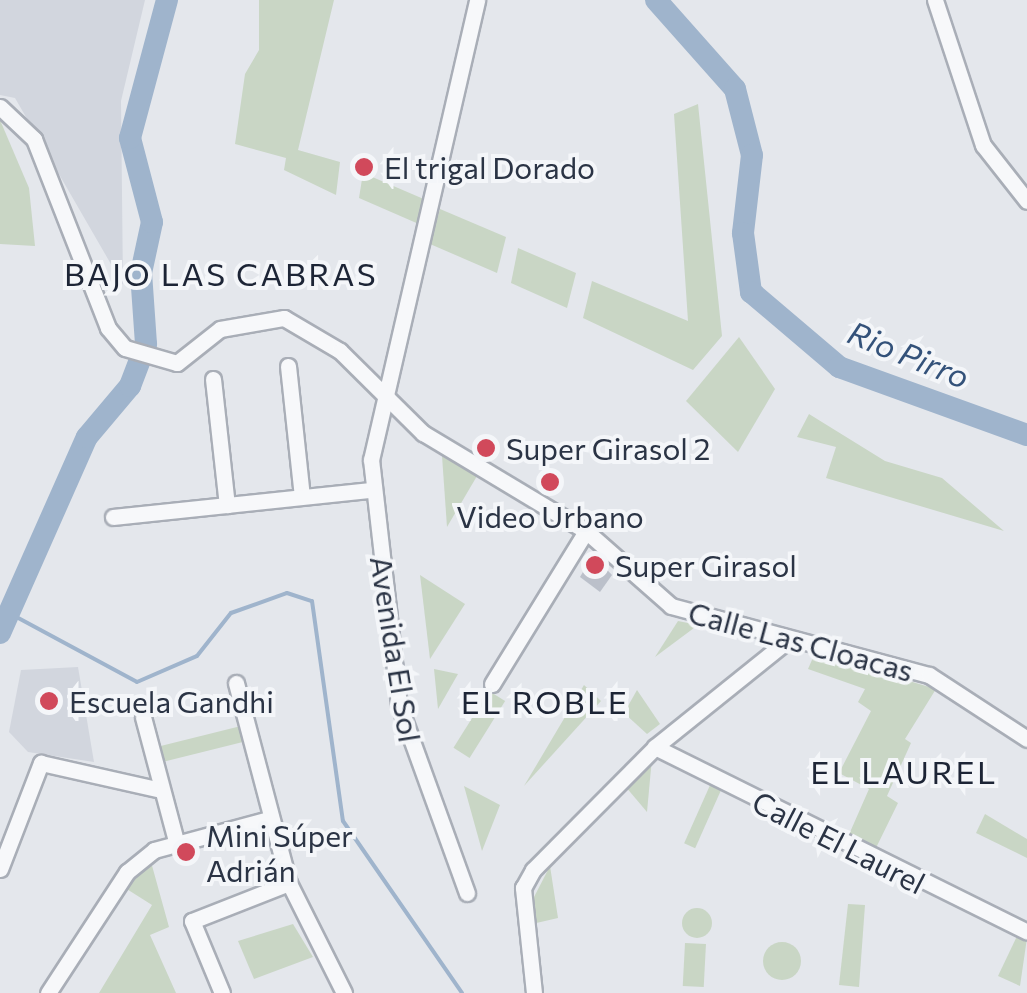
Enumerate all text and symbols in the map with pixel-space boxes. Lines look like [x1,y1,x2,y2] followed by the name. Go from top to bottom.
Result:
[384,149,595,185] place label: El trigal Dorado
[353,156,375,178] marker: El trigal Dorado
[64,254,378,292] district label: BAJO LAS CABRAS
[843,312,975,396] water label: Rio Pirro
[506,430,710,466] place label: Super Girasol 2
[475,437,497,459] marker: Super Girasol 2
[539,471,561,493] marker: Video Urbano
[456,498,644,534] place label: Video Urbano
[615,547,797,583] place label: Super Girasol
[364,553,428,745] street label: Avenida El Sol
[584,554,606,576] marker: Super Girasol
[685,594,917,688] street label: Calle Las Cloacas
[461,682,629,720] district label: EL ROBLE
[69,683,274,719] place label: Escuela Gandhi
[38,690,60,712] marker: Escuela Gandhi
[810,752,998,790] district label: EL LAUREL
[747,783,931,901] street label: Calle El Laurel
[206,817,353,888] place label: Mini Súper Adrián
[175,841,197,863] marker: Mini Súper Adrián

